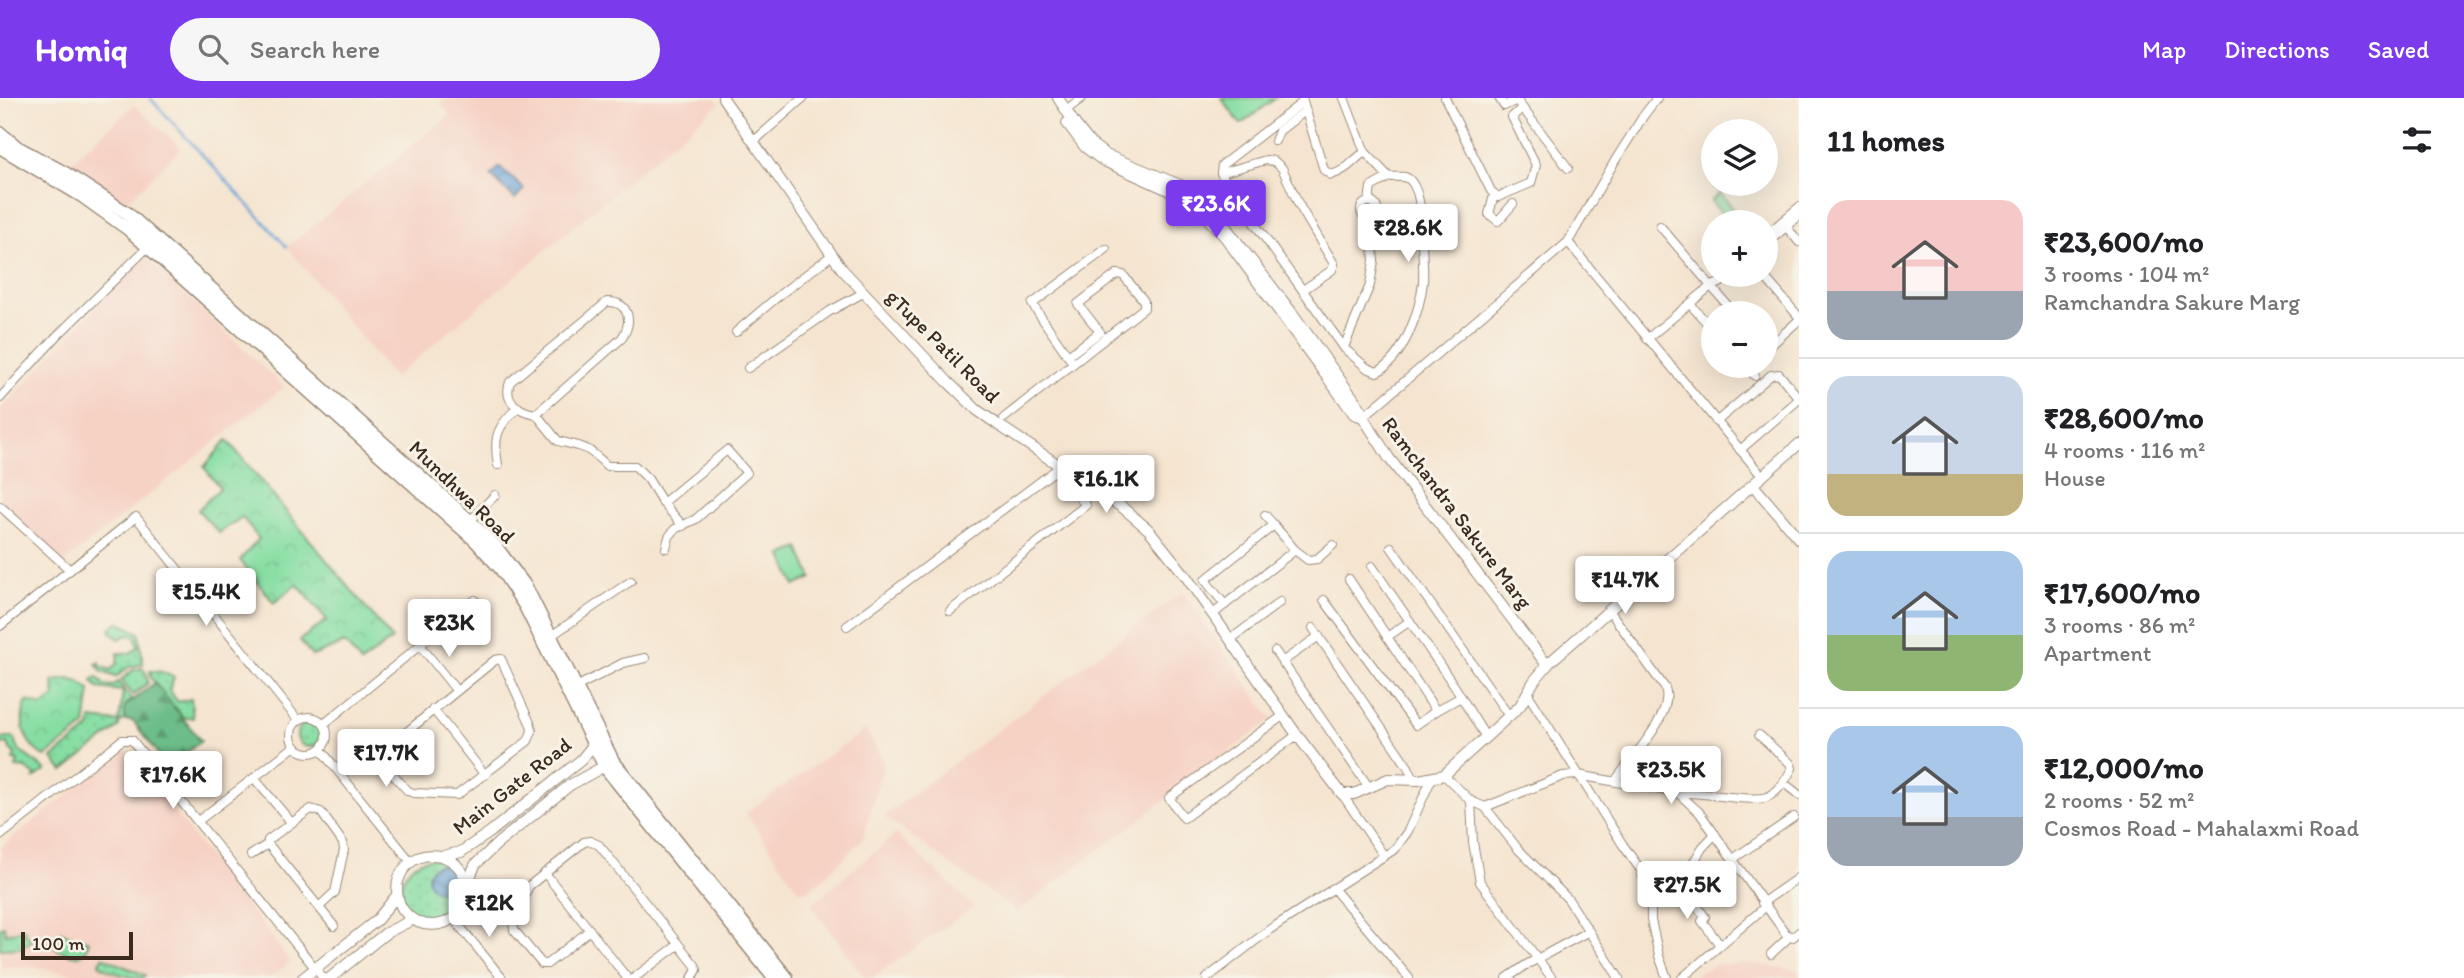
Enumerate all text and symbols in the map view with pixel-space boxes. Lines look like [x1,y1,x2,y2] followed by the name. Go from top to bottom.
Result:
[170,18,660,81] search box
[35,30,128,69] text: Homiq
[194,30,232,68] icon: search
[250,33,380,65] text: Search here
[2142,35,2186,64] text: Map
[2224,35,2330,64] text: Directions
[2368,35,2429,64] text: Saved
[1701,119,1778,378] map controls
[1701,119,1778,196] button: layers
[2398,121,2436,159] icon: filters
[1827,122,1945,159] text: 11 homes
[1159,180,1273,240] pin: ₹23.6K
[1182,189,1250,217] text: ₹23.6K
[1351,204,1465,264] pin: ₹28.6K
[1701,210,1778,287] button: +
[1374,213,1442,241] text: ₹28.6K
[2044,223,2204,260] text: ₹23,600/mo
[1883,228,1967,312] icon: home
[2044,260,2209,288] text: 3 rooms · 104 m²
[881,284,1005,408] street label: gTupe Patil Road
[2044,288,2300,316] text: Ramchandra Sakure Marg
[1701,301,1778,378] button: −
[2044,399,2204,436] text: ₹28,600/mo
[1883,404,1967,488] icon: home
[1377,412,1538,614] street label: Ramchandra Sakure Marg
[404,435,520,548] street label: Mundhwa Road
[2044,436,2206,464] text: 4 rooms · 116 m²
[1049,456,1163,515] pin: ₹16.1K
[1073,464,1139,492] text: ₹16.1K
[2044,464,2106,492] text: House
[1568,556,1682,616] pin: ₹14.7K
[1591,565,1659,593] text: ₹14.7K
[149,568,263,628] pin: ₹15.4K
[2044,574,2200,611] text: ₹17,600/mo
[172,577,240,605] text: ₹15.4K
[1883,579,1967,663] icon: home
[408,600,490,659] pin: ₹23K
[424,608,474,636] text: ₹23K
[2044,611,2196,639] text: 3 rooms · 86 m²
[2044,639,2151,667] text: Apartment
[329,730,443,789] pin: ₹17.7K
[448,731,576,840] street label: Main Gate Road
[353,738,419,766] text: ₹17.7K
[1614,746,1728,806] pin: ₹23.5K
[2044,749,2204,786] text: ₹12,000/mo
[116,752,230,811] pin: ₹17.6K
[1883,754,1967,838] icon: home
[1637,755,1705,783] text: ₹23.5K
[140,760,206,788] text: ₹17.6K
[2044,786,2194,814] text: 2 rooms · 52 m²
[2044,814,2359,842] text: Cosmos Road - Mahalaxmi Road
[1630,862,1744,921] pin: ₹27.5K
[1653,870,1721,898] text: ₹27.5K
[448,880,530,939] pin: ₹12K
[465,888,513,916] text: ₹12K
[21,929,133,961] scale bar
[32,932,84,955] text: 100 m

